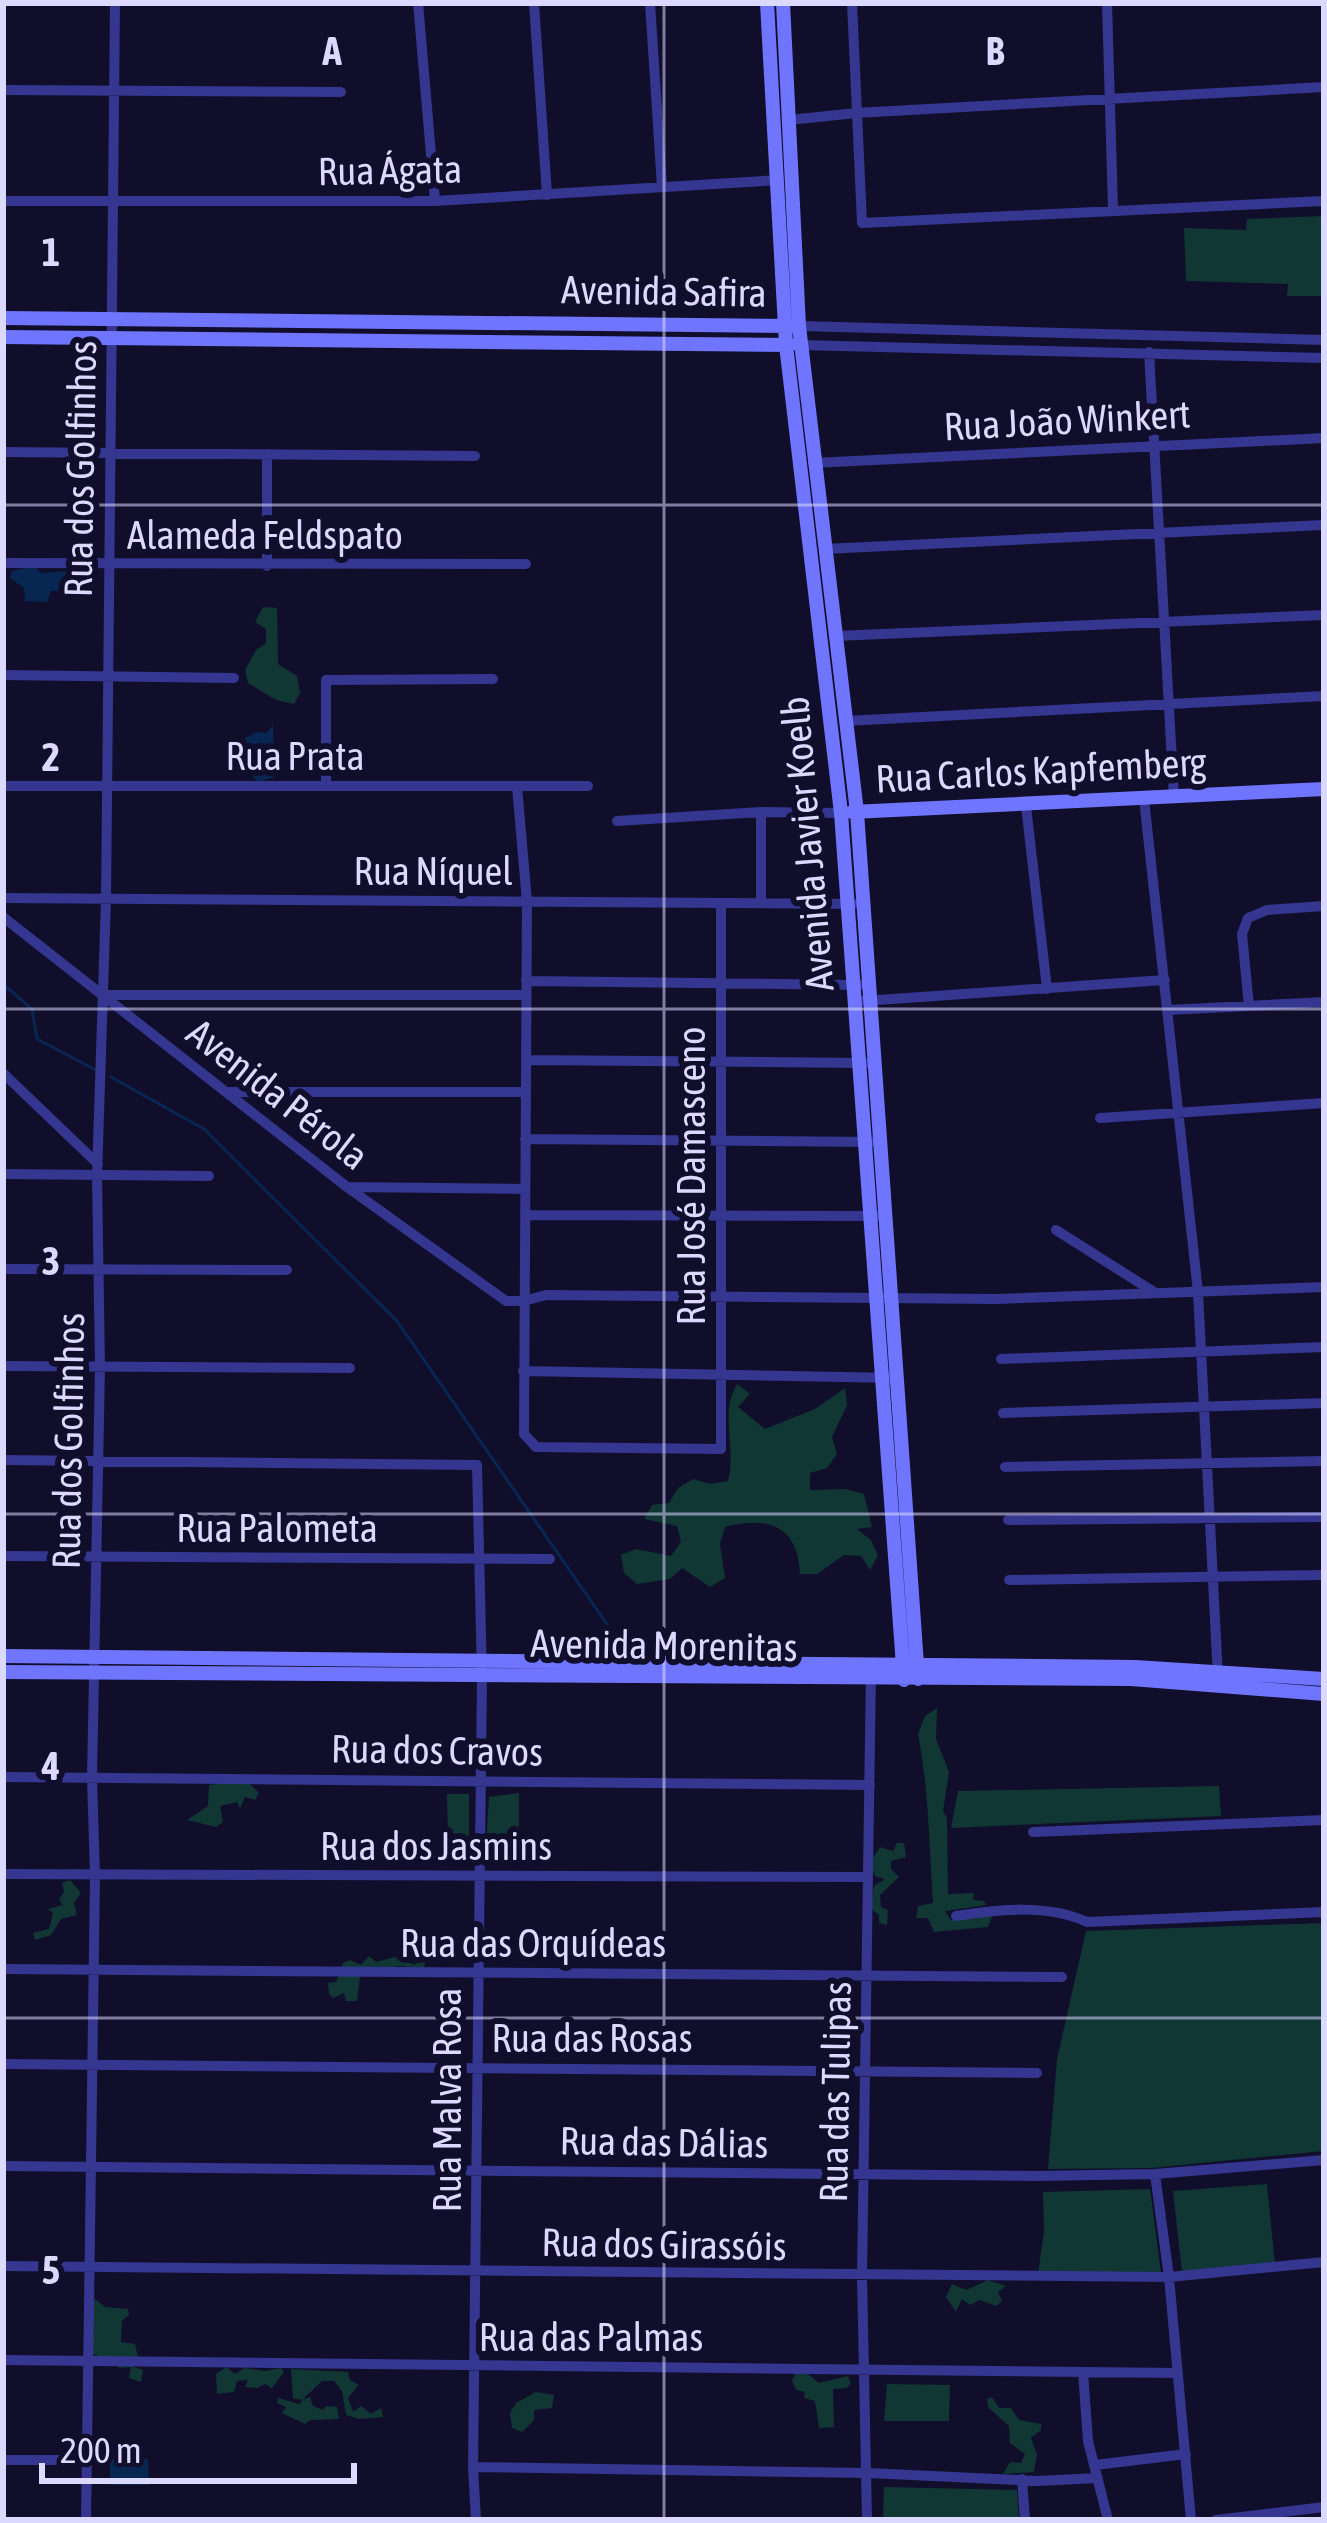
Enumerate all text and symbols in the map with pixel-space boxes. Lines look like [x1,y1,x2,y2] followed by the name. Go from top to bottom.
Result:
[321,29,342,73] text: A
[986,29,1005,73] text: B
[317,147,463,193] street label: Rua Ágata
[42,230,60,274] text: 1
[561,267,767,315] street label: Avenida Safira
[56,340,104,598] street label: Rua dos Golfinhos
[943,392,1191,448] street label: Rua João Winkert
[127,513,403,557] street label: Alameda Feldspato
[772,695,842,993] street label: Avenida Javier Koelb
[225,734,365,778] street label: Rua Prata
[42,735,60,779] text: 2
[874,739,1208,801] street label: Rua Carlos Kapfemberg
[353,849,513,893] street label: Rua Níquel
[179,1010,377,1178] street label: Avenida Pérola
[669,1027,713,1325] street label: Rua José Damasceno
[42,1239,60,1283] text: 3
[44,1312,92,1570] street label: Rua dos Golfinhos
[176,1506,378,1550] street label: Rua Palometa
[530,1621,798,1669] street label: Avenida Morenitas
[331,1726,543,1774] street label: Rua dos Cravos
[41,1744,60,1788] text: 4
[320,1824,552,1868] street label: Rua dos Jasmins
[400,1921,666,1965] street label: Rua das Orquídeas
[811,1981,859,2203] street label: Rua das Tulipas
[425,1988,469,2212] street label: Rua Malva Rosa
[491,2016,693,2060] street label: Rua das Rosas
[559,2118,769,2166] street label: Rua das Dálias
[541,2220,787,2268] street label: Rua dos Girassóis
[42,2248,60,2292] text: 5
[479,2315,703,2359] street label: Rua das Palmas
[42,2409,354,2483] scale bar
[60,2429,142,2471] text: 200 m

